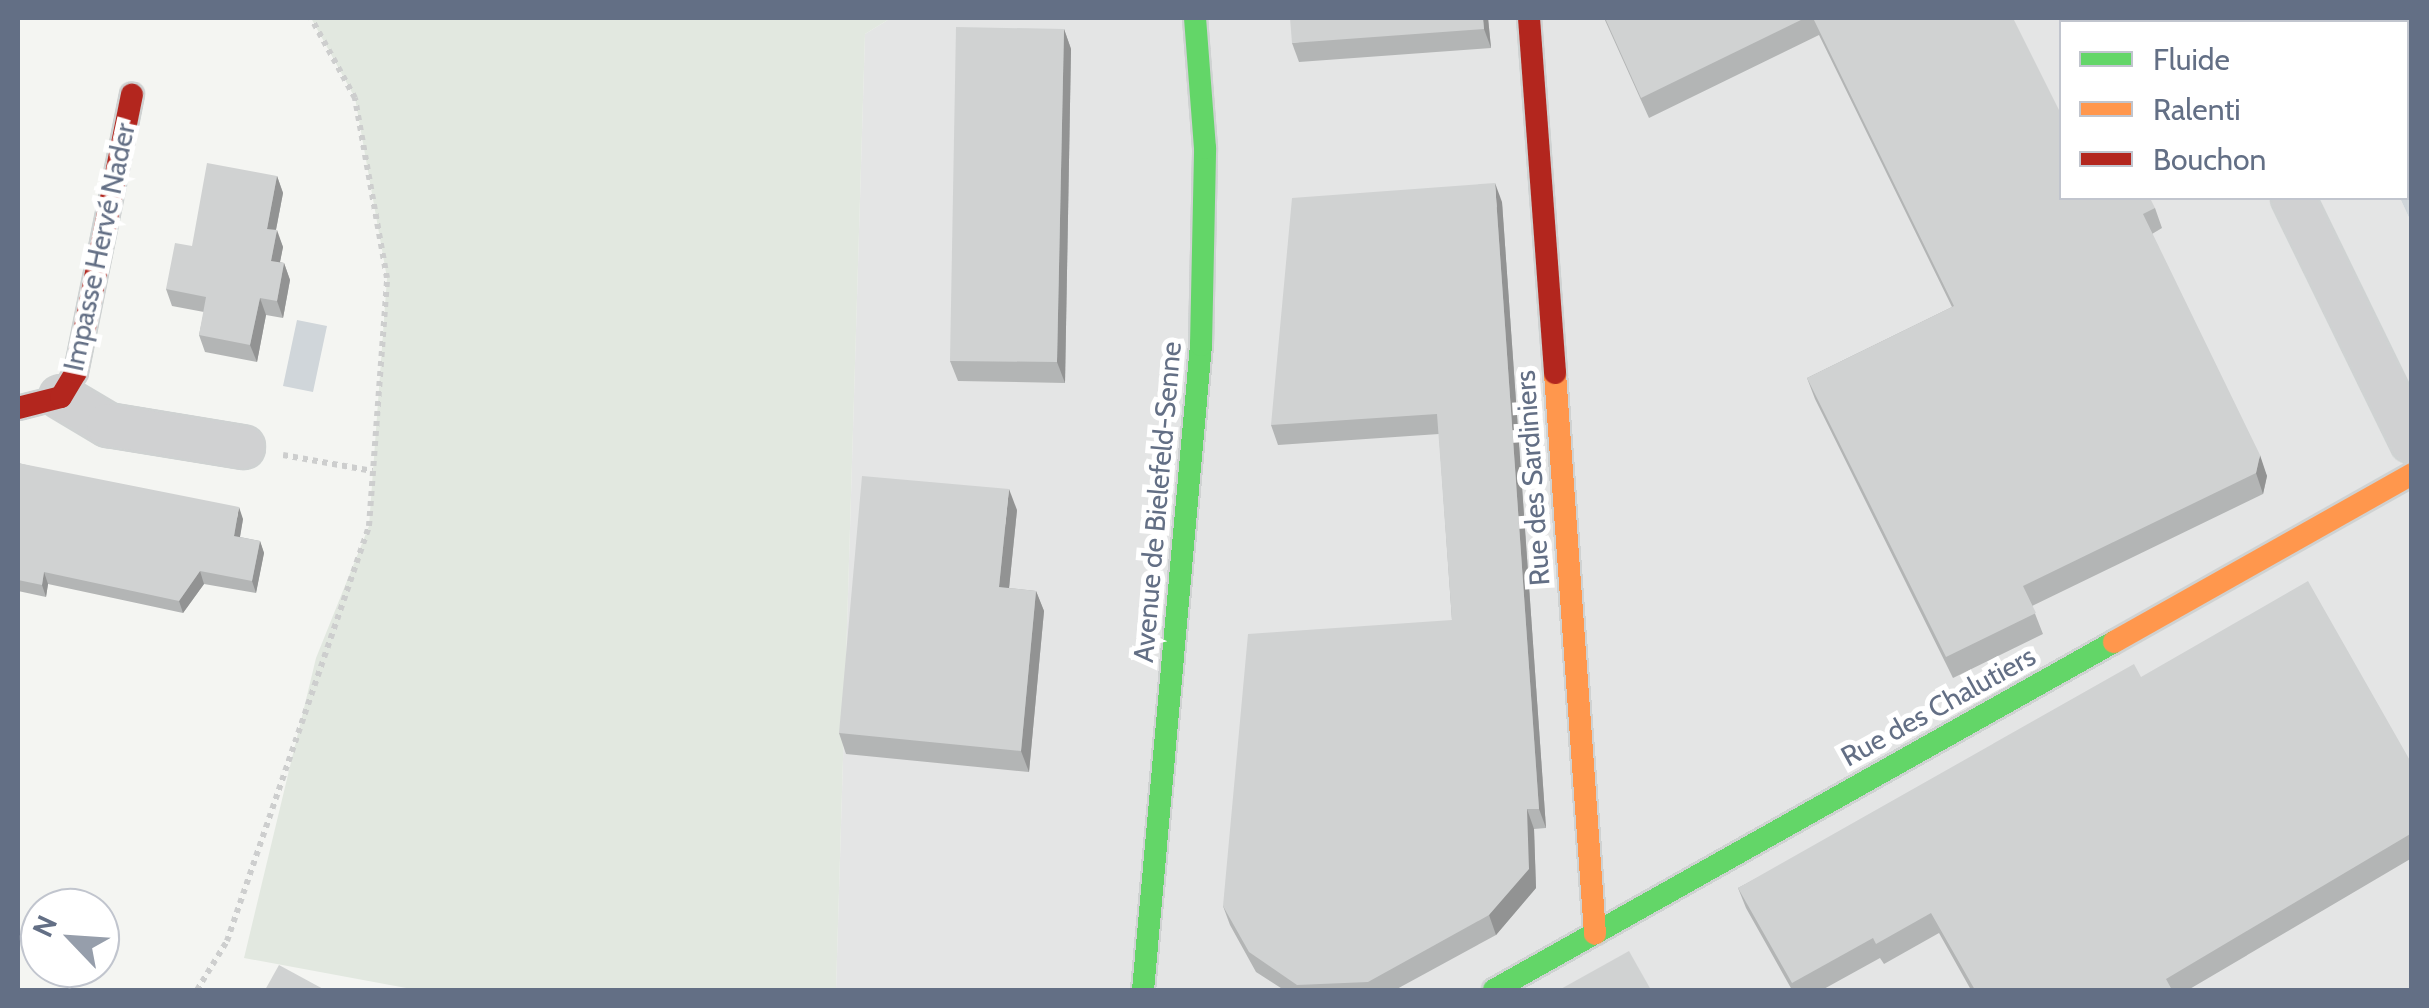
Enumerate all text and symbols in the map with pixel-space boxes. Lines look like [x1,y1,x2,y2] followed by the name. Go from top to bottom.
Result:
[2059,20,2409,200] legend
[2153,41,2230,78] text: Fluide
[2153,91,2241,128] text: Ralenti
[56,120,142,374] street label: Impasse Hervé Nader
[2153,141,2266,178] text: Bouchon
[1126,340,1188,664] street label: Avenue de Bielefeld-Senne
[1508,369,1556,587] street label: Rue des Sardiniers
[1835,639,2041,773] street label: Rue des Chalutiers
[20,888,120,988] north arrow
[25,910,64,942] text: N

